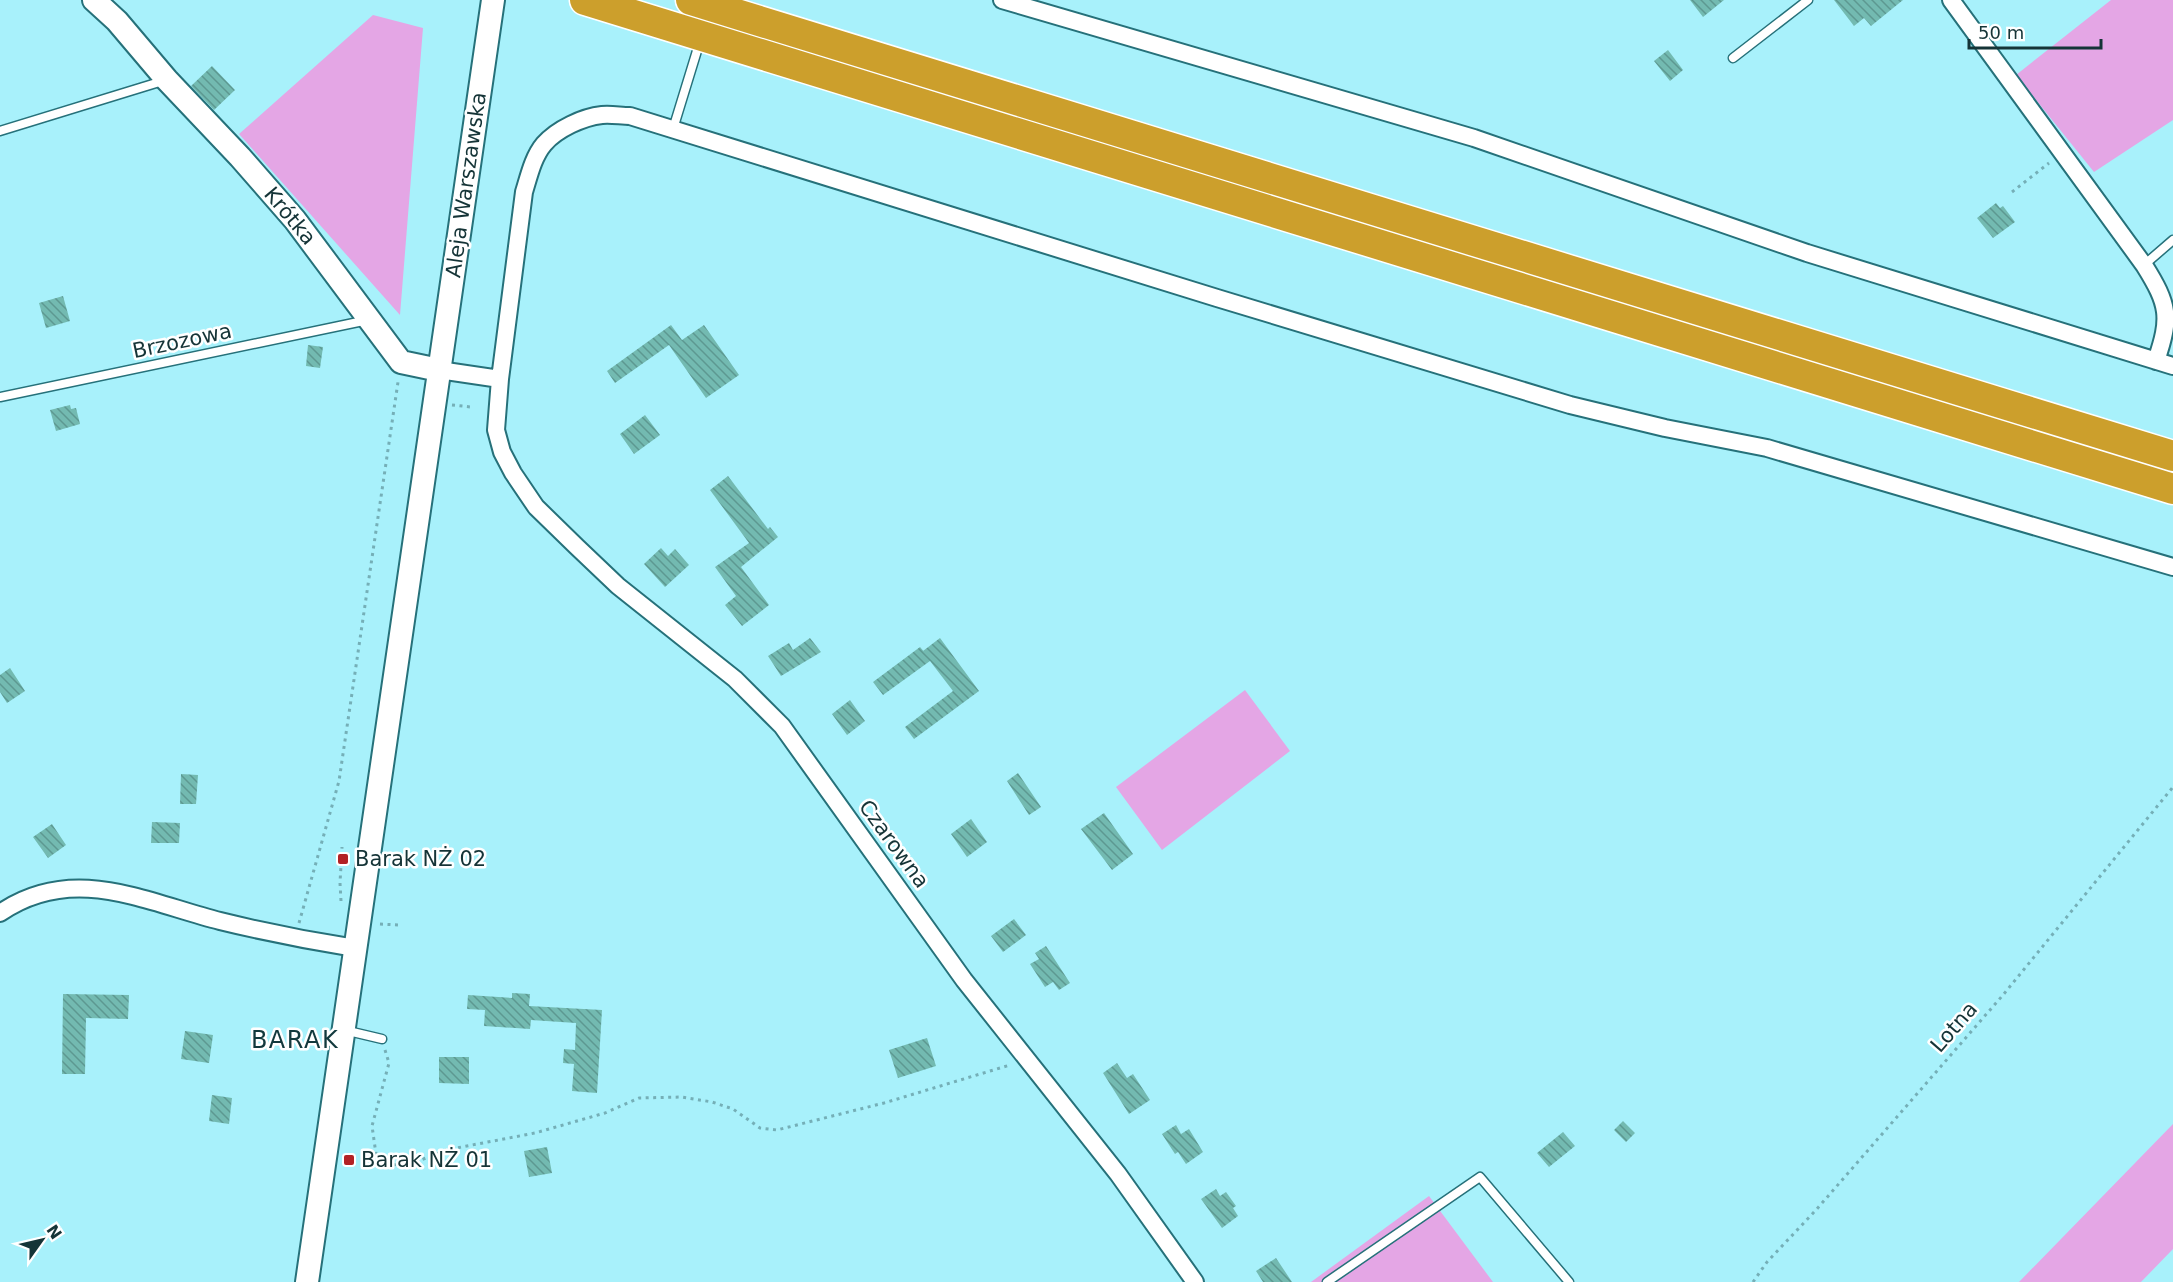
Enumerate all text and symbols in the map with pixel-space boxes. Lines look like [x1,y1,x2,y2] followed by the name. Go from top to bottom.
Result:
[1969,12,2101,50] scale bar
[1978,22,2024,43] text: 50 m
[441,91,491,279] street label: Aleja Warszawska
[259,182,321,250] street label: Krótka
[130,319,234,363] street label: Brzozowa
[854,795,934,893] street label: Czarowna
[355,846,486,871] place label: Barak NŻ 02
[336,852,350,866] marker: Barak NŻ 02
[1926,997,1982,1057] street label: Lotna
[251,1026,339,1054] district label: BARAK
[361,1147,492,1172] place label: Barak NŻ 01
[342,1153,356,1167] marker: Barak NŻ 01
[12,1210,72,1270] north arrow
[42,1221,66,1243] text: N

